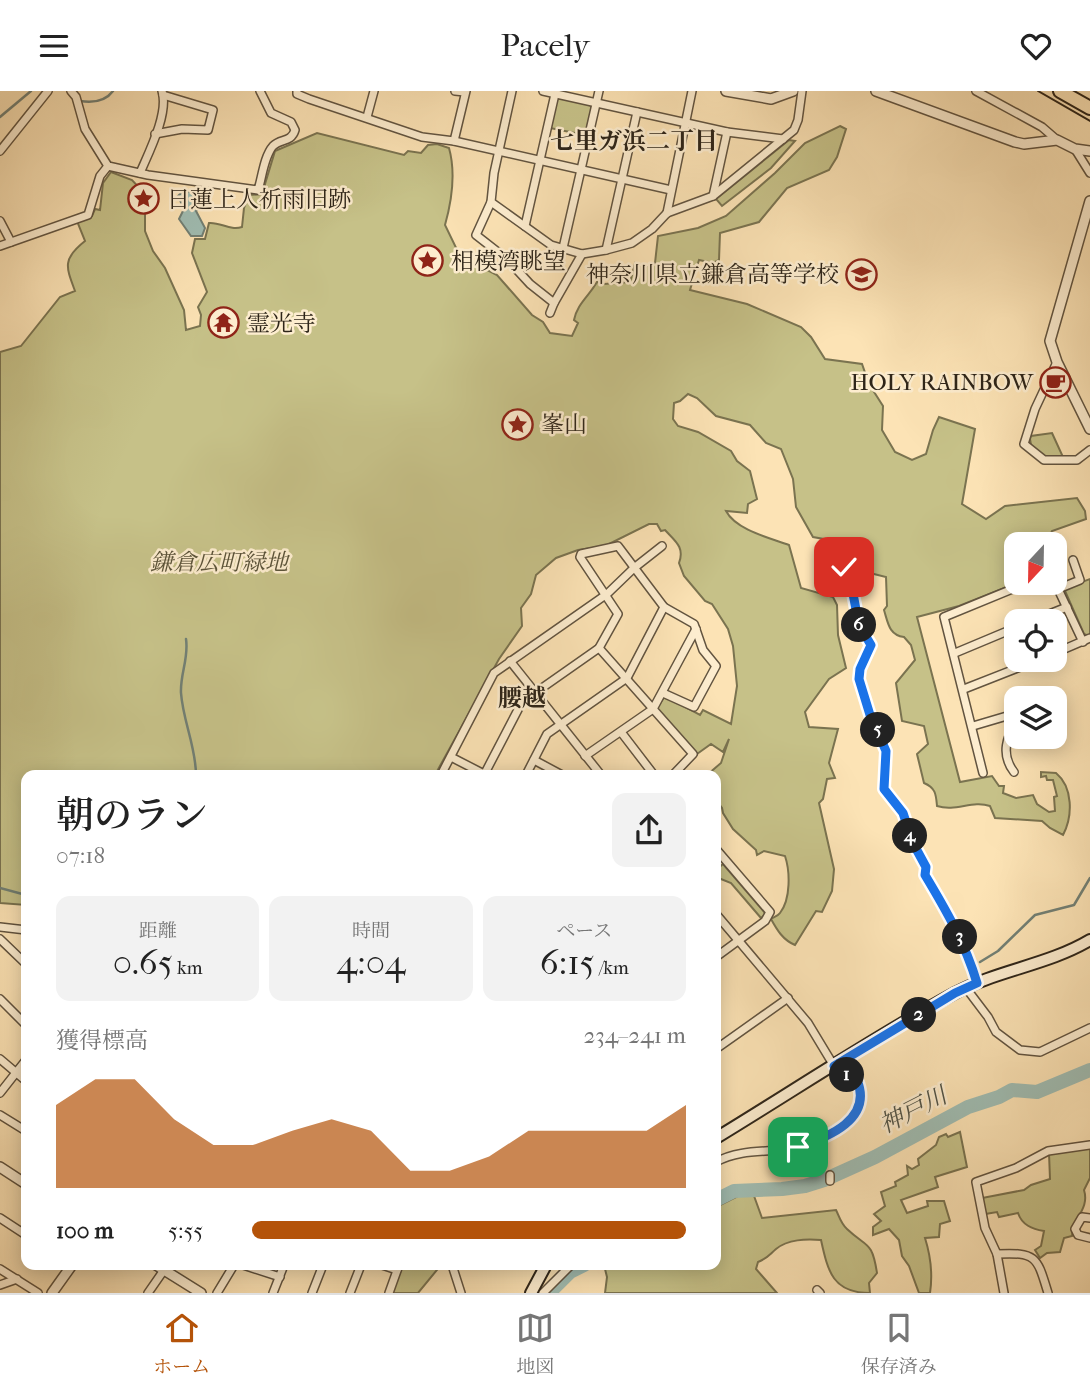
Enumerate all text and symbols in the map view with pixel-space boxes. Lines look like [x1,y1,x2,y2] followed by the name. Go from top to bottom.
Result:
[35,27,73,65] icon: menu
[501,27,589,64] text: Pacely
[1017,27,1055,65] icon: heart
[550,127,718,155] district label: 七里ガ浜二丁目
[127,182,161,216] place icon: 日蓮上人祈雨旧跡
[167,186,351,213] place label: 日蓮上人祈雨旧跡
[411,244,445,278] place icon: 相模湾眺望
[451,248,566,275] place label: 相模湾眺望
[845,257,879,291] school or university icon: 神奈川県立鎌倉高等学校
[586,261,839,288] place label: 神奈川県立鎌倉高等学校
[207,306,241,340] temple icon: 霊光寺
[247,310,316,337] place label: 霊光寺
[1039,365,1073,399] cafe icon: HOLY RAINBOW
[851,369,1034,396] place label: HOLY RAINBOW
[501,407,535,441] place icon: 峯山
[541,411,587,438] place label: 峯山
[1004,532,1068,595] north arrow
[1004,532,1067,749] map controls
[814,537,874,597] pin
[825,548,863,586] icon: check
[150,549,291,576] park label: 鎌倉広町緑地
[842,607,876,643] pin: 6
[1004,609,1067,672] button: locate
[853,613,864,635] text: 6
[498,684,546,712] district label: 腰越
[1004,686,1067,749] button: layers
[860,713,896,747] pin: 5
[873,718,882,740] text: 5
[56,793,208,838] text: 朝のラン
[612,793,686,867] button: share
[892,819,928,853] pin: 4
[904,824,915,846] text: 4
[56,842,105,869] text: 07:18
[942,919,978,955] pin: 3
[139,920,177,942] text: 距離
[352,920,390,942] text: 時間
[556,920,612,942] text: ペース
[956,925,963,947] text: 3
[113,942,173,983] text: 0.65
[337,942,405,983] text: 4:04
[540,942,595,983] text: 6:15
[173,957,203,979] text: km
[595,957,629,979] text: /km
[902,997,936,1033] pin: 2
[914,1003,923,1025] text: 2
[583,1022,686,1049] text: 234–241 m
[56,1027,148,1054] text: 獲得標高
[830,1058,864,1093] pin: 1
[843,1063,850,1085] text: 1
[875,1080,954,1139] water label: 神戸川
[768,1117,828,1177] pin
[779,1128,817,1166] icon: arrive
[56,1217,114,1244] text: 100 m
[168,1217,203,1244] text: 5:55
[153,1309,210,1378] tab: ホーム
[516,1309,555,1378] tab: 地図
[861,1309,937,1378] tab: 保存済み

